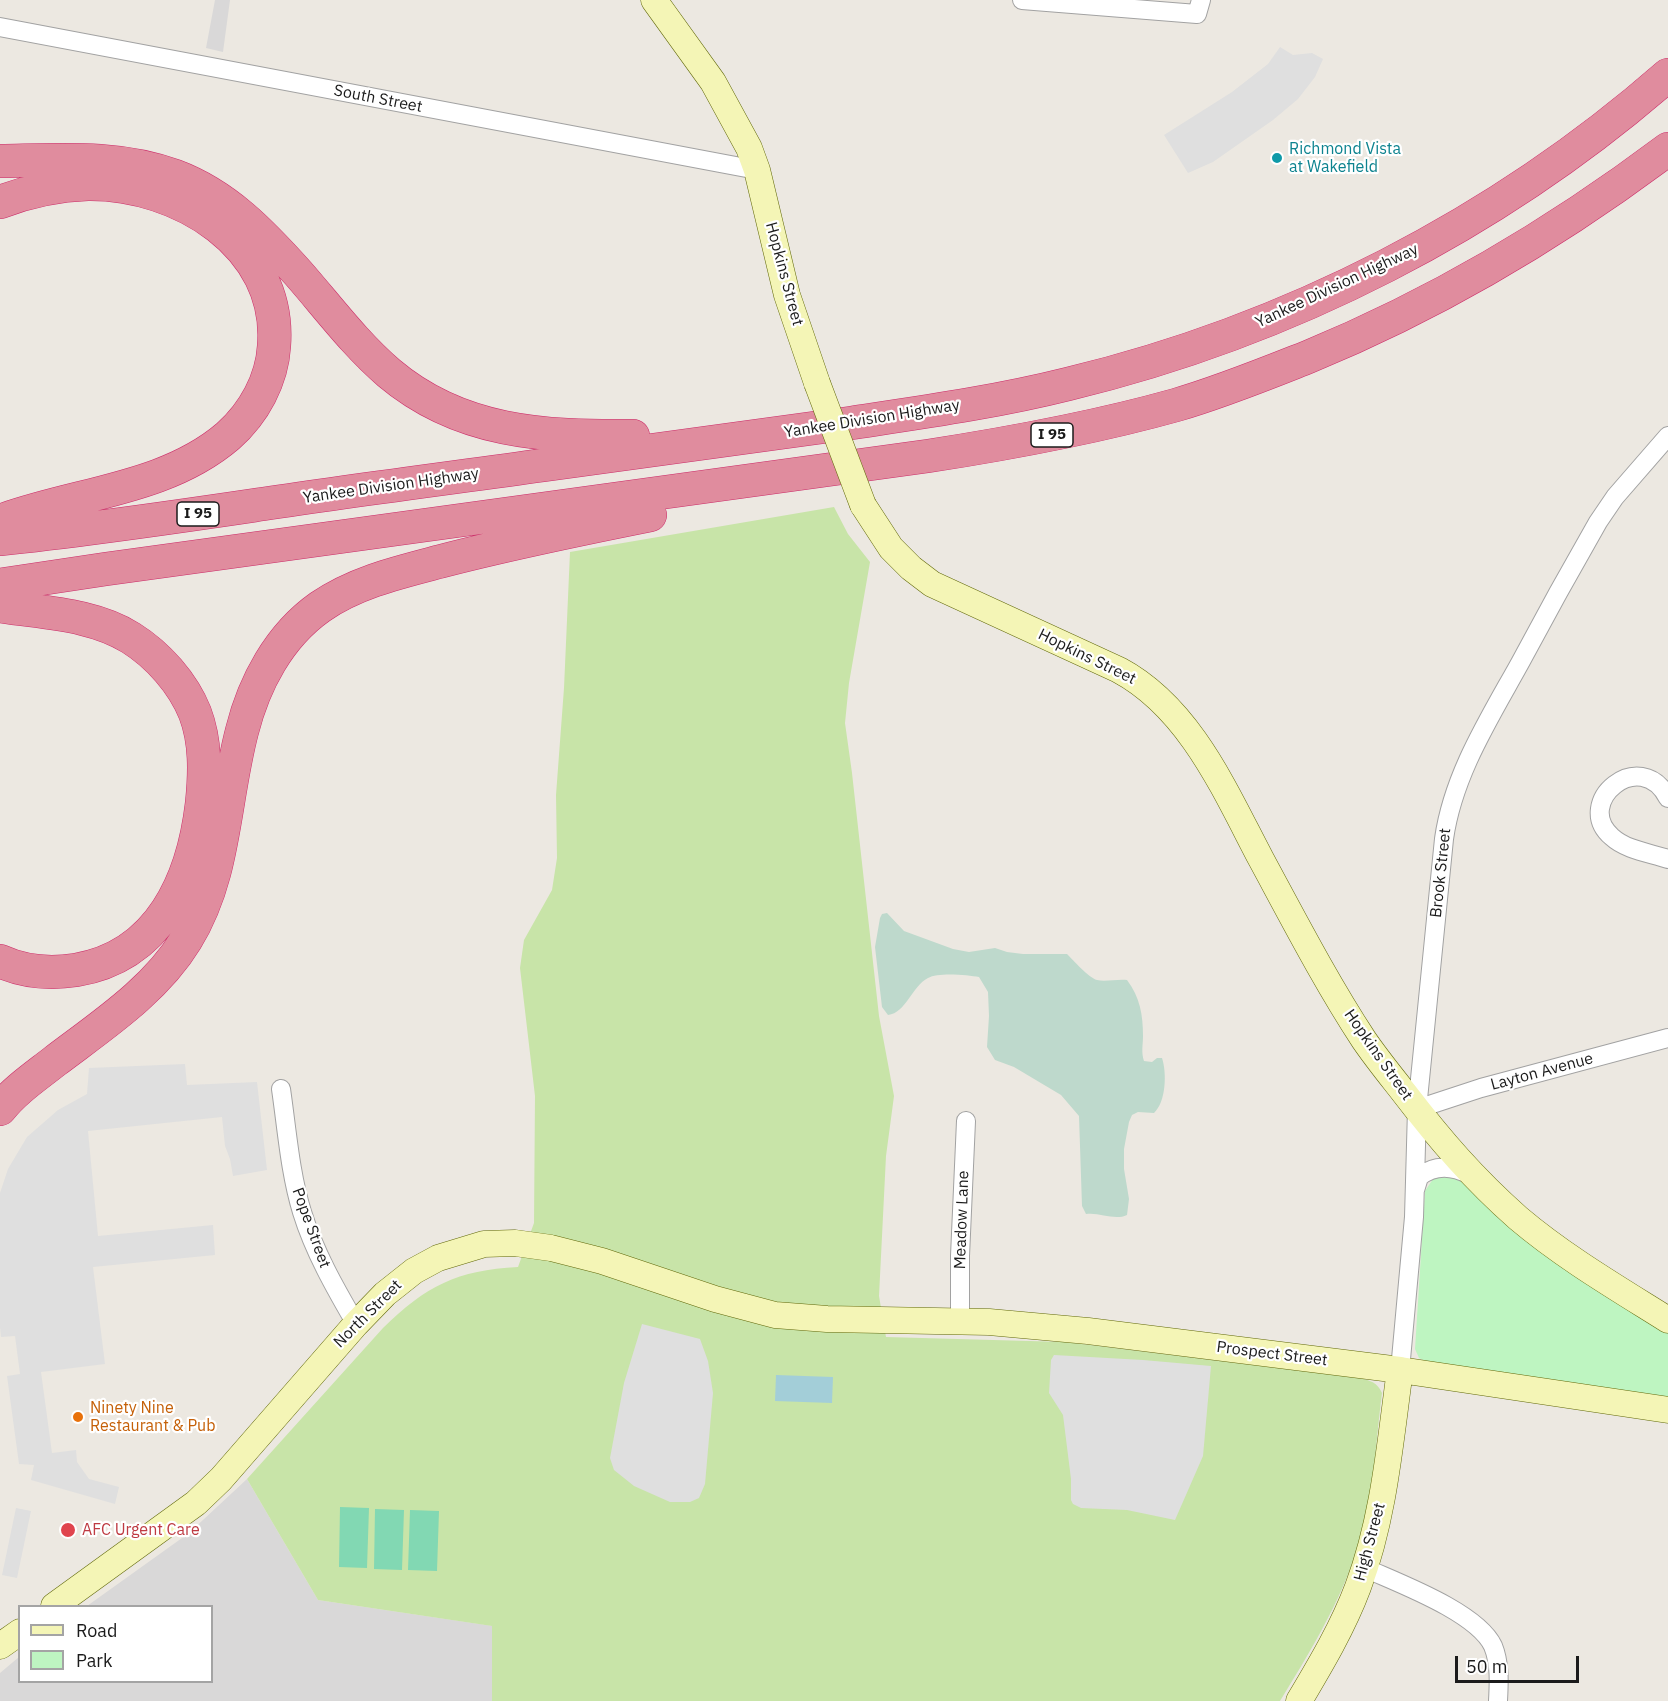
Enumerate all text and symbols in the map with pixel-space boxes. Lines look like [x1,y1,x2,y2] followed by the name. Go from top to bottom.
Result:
[332,81,424,117] street label: South Street
[1289,139,1401,177] place label: Richmond Vista at Wakefield
[1270,151,1284,165] marker: Richmond Vista at Wakefield
[761,220,807,328] street label: Hopkins Street
[1253,240,1421,332] street label: Yankee Division Highway
[783,396,961,442] street label: Yankee Division Highway
[1031,423,1073,447] road number: I 95
[302,464,480,508] street label: Yankee Division Highway
[177,502,219,526] road number: I 95
[1035,625,1139,689] street label: Hopkins Street
[1427,827,1455,919] street label: Brook Street
[1340,1006,1416,1104] street label: Hopkins Street
[1489,1049,1595,1095] street label: Layton Avenue
[951,1170,973,1270] street label: Meadow Lane
[288,1185,334,1271] street label: Pope Street
[330,1276,406,1352] street label: North Street
[1216,1338,1328,1370] street label: Prospect Street
[90,1398,215,1436] place label: Ninety Nine Restaurant & Pub
[71,1410,85,1424] marker: Ninety Nine Restaurant & Pub
[1350,1501,1390,1583] street label: High Street
[82,1520,200,1540] place label: AFC Urgent Care
[59,1521,77,1539] marker: AFC Urgent Care
[18,1605,213,1683] legend
[76,1619,117,1642] text: Road
[1458,1644,1582,1682] scale bar
[76,1649,112,1672] text: Park
[1466,1655,1508,1678] text: 50 m

